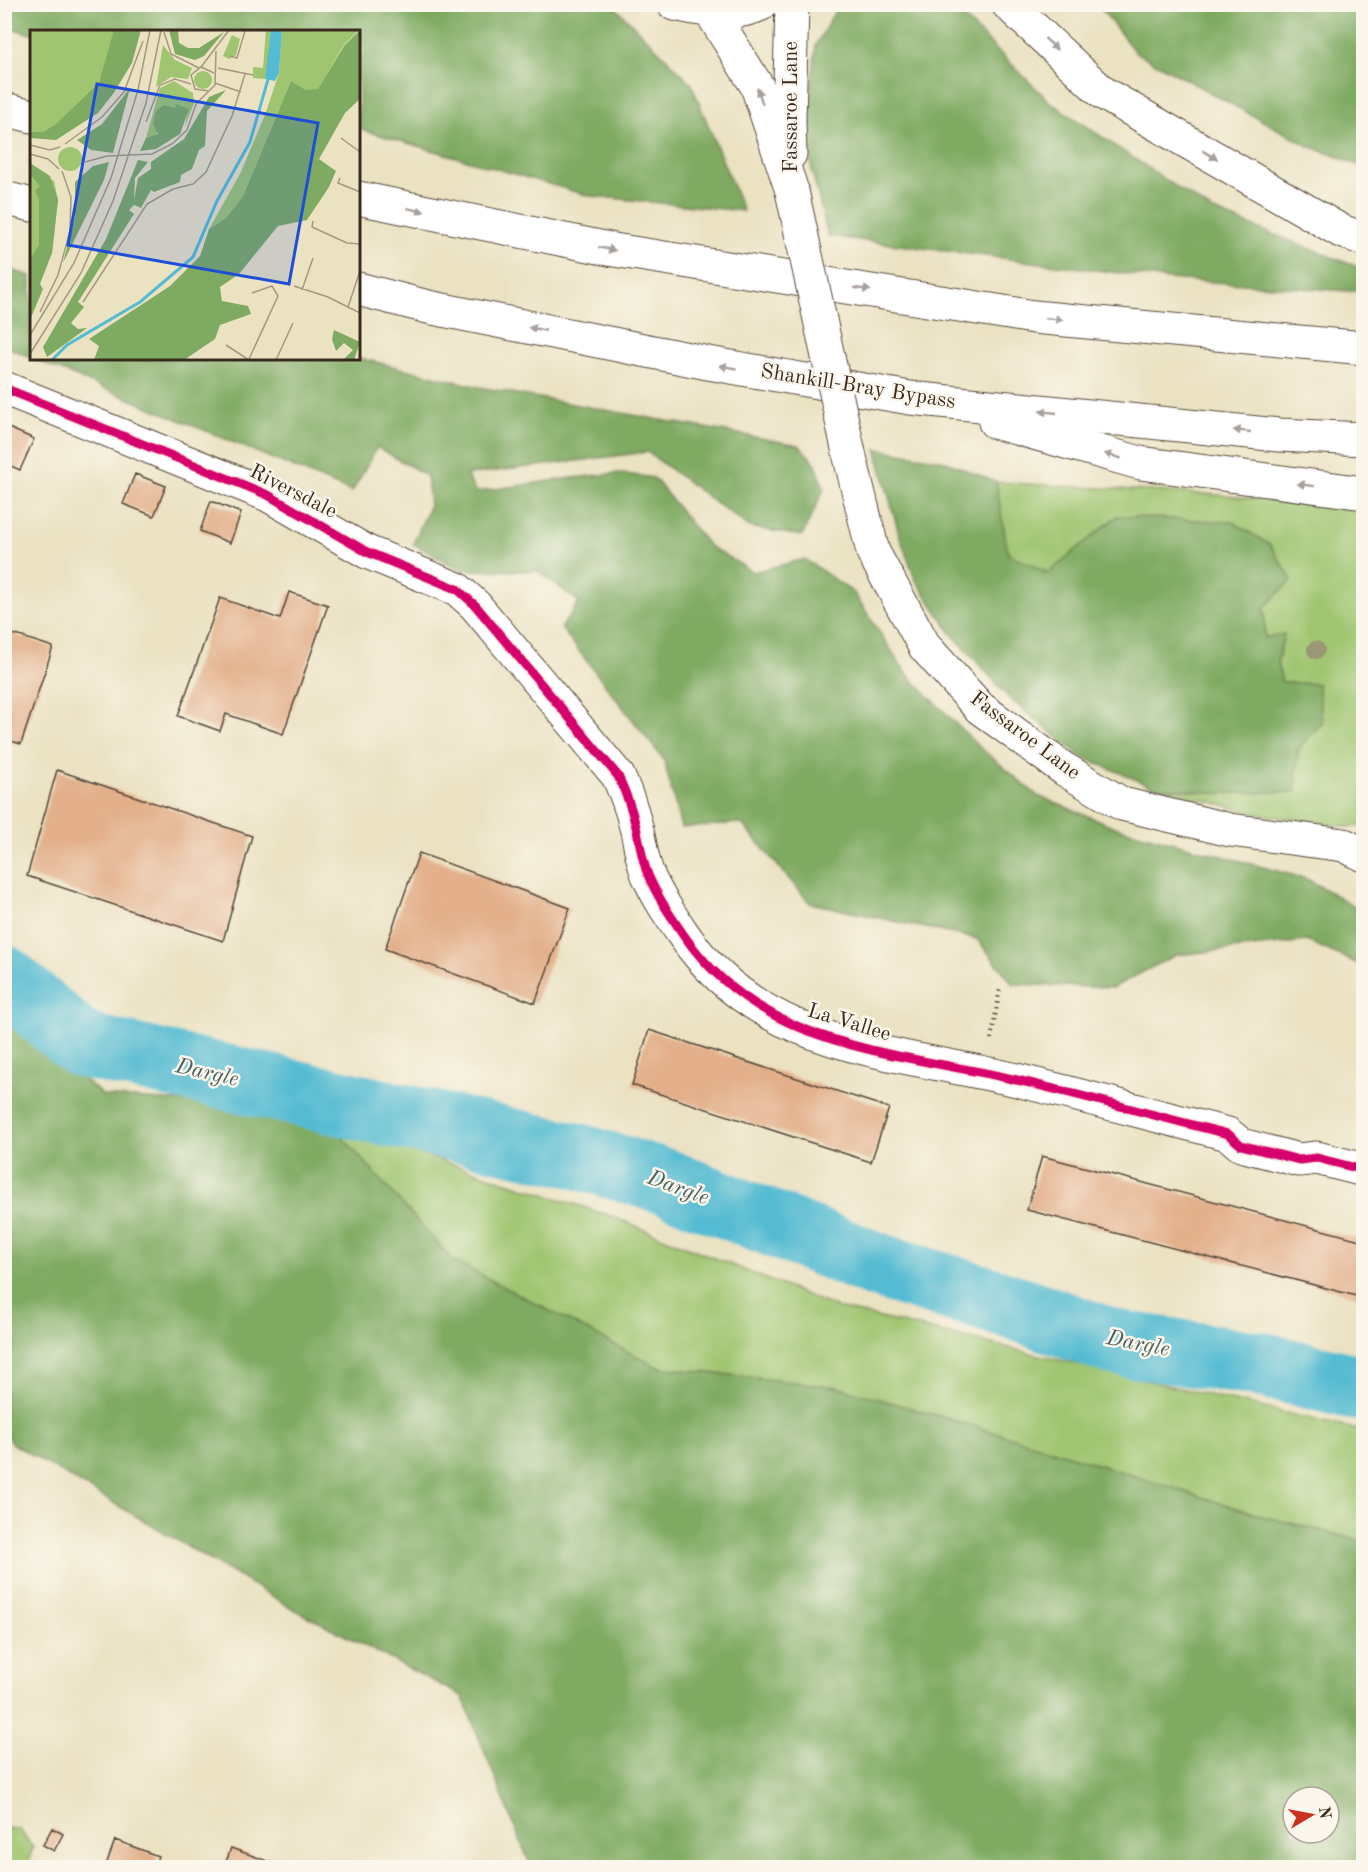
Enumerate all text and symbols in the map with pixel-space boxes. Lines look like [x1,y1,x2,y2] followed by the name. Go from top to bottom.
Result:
[30,30,360,360] inset map
[1044,37,1058,51] one-way arrow
[781,41,802,173] street label: Fassaroe Lane
[755,87,765,105] one-way arrow
[1202,150,1219,160] one-way arrow
[407,205,425,215] one-way arrow
[598,245,617,254] one-way arrow
[852,285,871,294] one-way arrow
[1045,314,1064,324] one-way arrow
[527,324,546,333] one-way arrow
[759,361,957,413] street label: Shankill-Bray Bypass
[719,362,738,371] one-way arrow
[1039,407,1058,417] one-way arrow
[1233,426,1252,436] one-way arrow
[1104,451,1122,460] one-way arrow
[246,461,340,523] street label: Riversdale
[1296,480,1315,490] one-way arrow
[966,688,1084,784] street label: Fassaroe Lane
[805,1000,893,1046] street label: La Vallee
[173,1055,241,1091] water label: Dargle
[643,1166,712,1209] water label: Dargle
[1104,1327,1171,1361] water label: Dargle
[1281,1785,1341,1845] north arrow
[1315,1805,1333,1821] text: N

